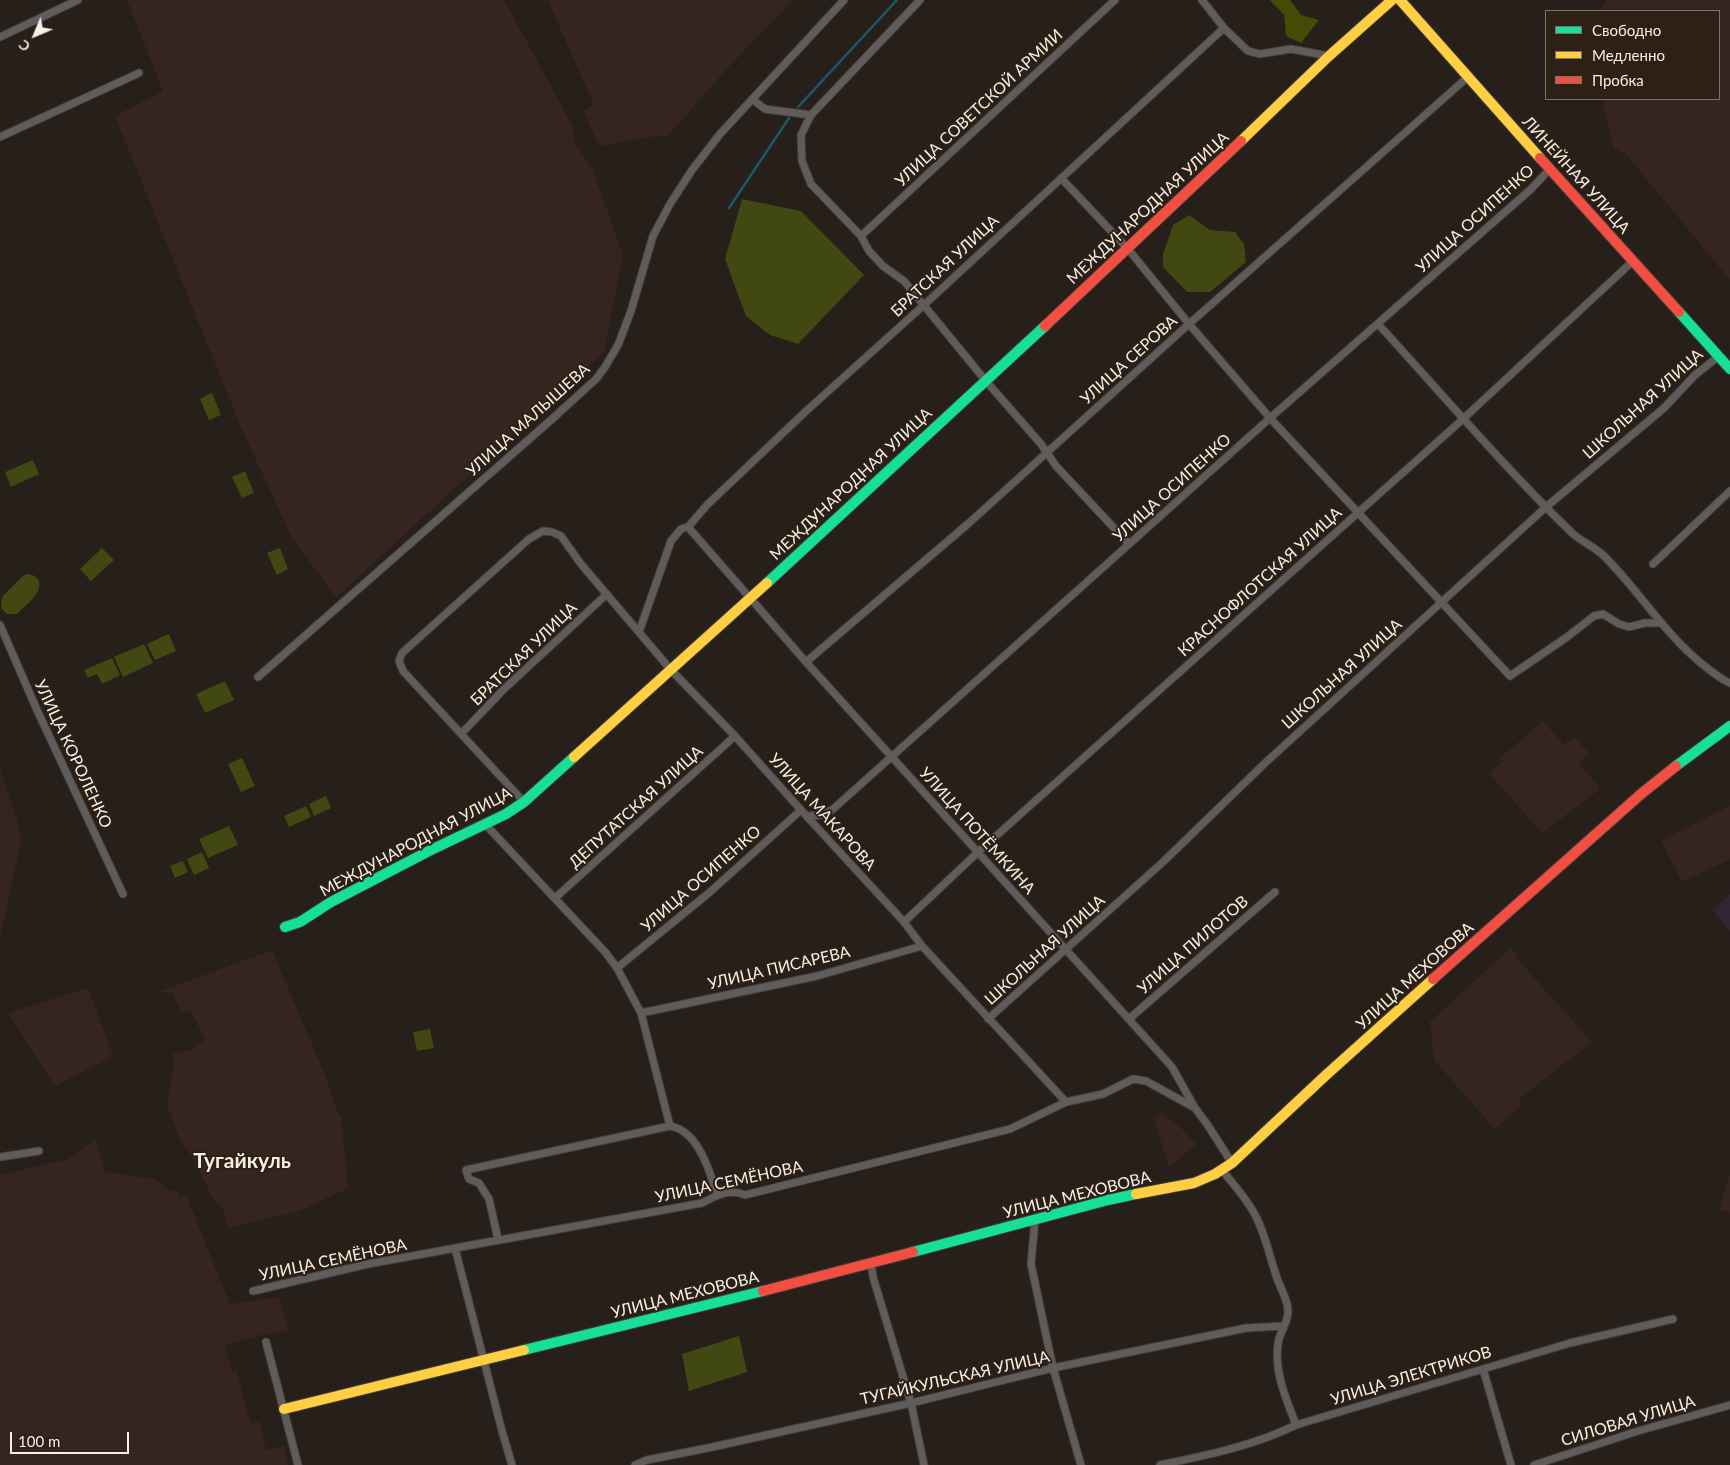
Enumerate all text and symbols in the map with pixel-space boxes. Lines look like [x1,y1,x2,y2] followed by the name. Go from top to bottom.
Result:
[10,10,60,60] north arrow
[1545,10,1720,100] legend
[1592,21,1661,39] text: Свободно
[891,25,1067,191] street label: УЛИЦА СОВЕТСКОЙ АРМИИ
[15,37,33,55] text: С
[1592,46,1665,64] text: Медленно
[1592,71,1644,89] text: Пробка
[1518,112,1634,238] street label: ЛИНЕЙНАЯ УЛИЦА
[1063,128,1233,288] street label: МЕЖДУНАРОДНАЯ УЛИЦА
[1412,161,1538,277] street label: УЛИЦА ОСИПЕНКО
[887,211,1003,321] street label: БРАТСКАЯ УЛИЦА
[1077,312,1181,408] street label: УЛИЦА СЕРОВА
[1579,345,1707,463] street label: ШКОЛЬНАЯ УЛИЦА
[462,359,594,481] street label: УЛИЦА МАЛЫШЕВА
[766,404,936,564] street label: МЕЖДУНАРОДНАЯ УЛИЦА
[1109,430,1235,546] street label: УЛИЦА ОСИПЕНКО
[1174,503,1346,661] street label: КРАСНОФЛОТСКАЯ УЛИЦА
[467,598,581,710] street label: БРАТСКАЯ УЛИЦА
[1278,615,1406,733] street label: ШКОЛЬНАЯ УЛИЦА
[30,677,116,831] street label: УЛИЦА КОРОЛЕНКО
[565,742,707,872] street label: ДЕПУТАТСКАЯ УЛИЦА
[764,750,880,874] street label: УЛИЦА МАКАРОВА
[915,764,1039,898] street label: УЛИЦА ПОТЁМКИНА
[317,783,515,901] street label: МЕЖДУНАРОДНАЯ УЛИЦА
[637,822,765,936] street label: УЛИЦА ОСИПЕНКО
[981,891,1109,1009] street label: ШКОЛЬНАЯ УЛИЦА
[1134,892,1252,998] street label: УЛИЦА ПИЛОТОВ
[1352,918,1478,1034] street label: УЛИЦА МЕХОВОВА
[706,942,852,994] street label: УЛИЦА ПИСАРЕВА
[193,1148,291,1174] district label: Тугайкуль
[653,1157,805,1207] street label: УЛИЦА СЕМЁНОВА
[1001,1167,1153,1223] street label: УЛИЦА МЕХОВОВА
[257,1235,409,1285] street label: УЛИЦА СЕМЁНОВА
[609,1267,761,1323] street label: УЛИЦА МЕХОВОВА
[1328,1342,1494,1410] street label: УЛИЦА ЭЛЕКТРИКОВ
[858,1347,1052,1409] street label: ТУГАЙКУЛЬСКАЯ УЛИЦА
[1559,1391,1697,1451] street label: СИЛОВАЯ УЛИЦА
[12,1422,131,1454] scale bar
[18,1432,60,1450] text: 100 m

